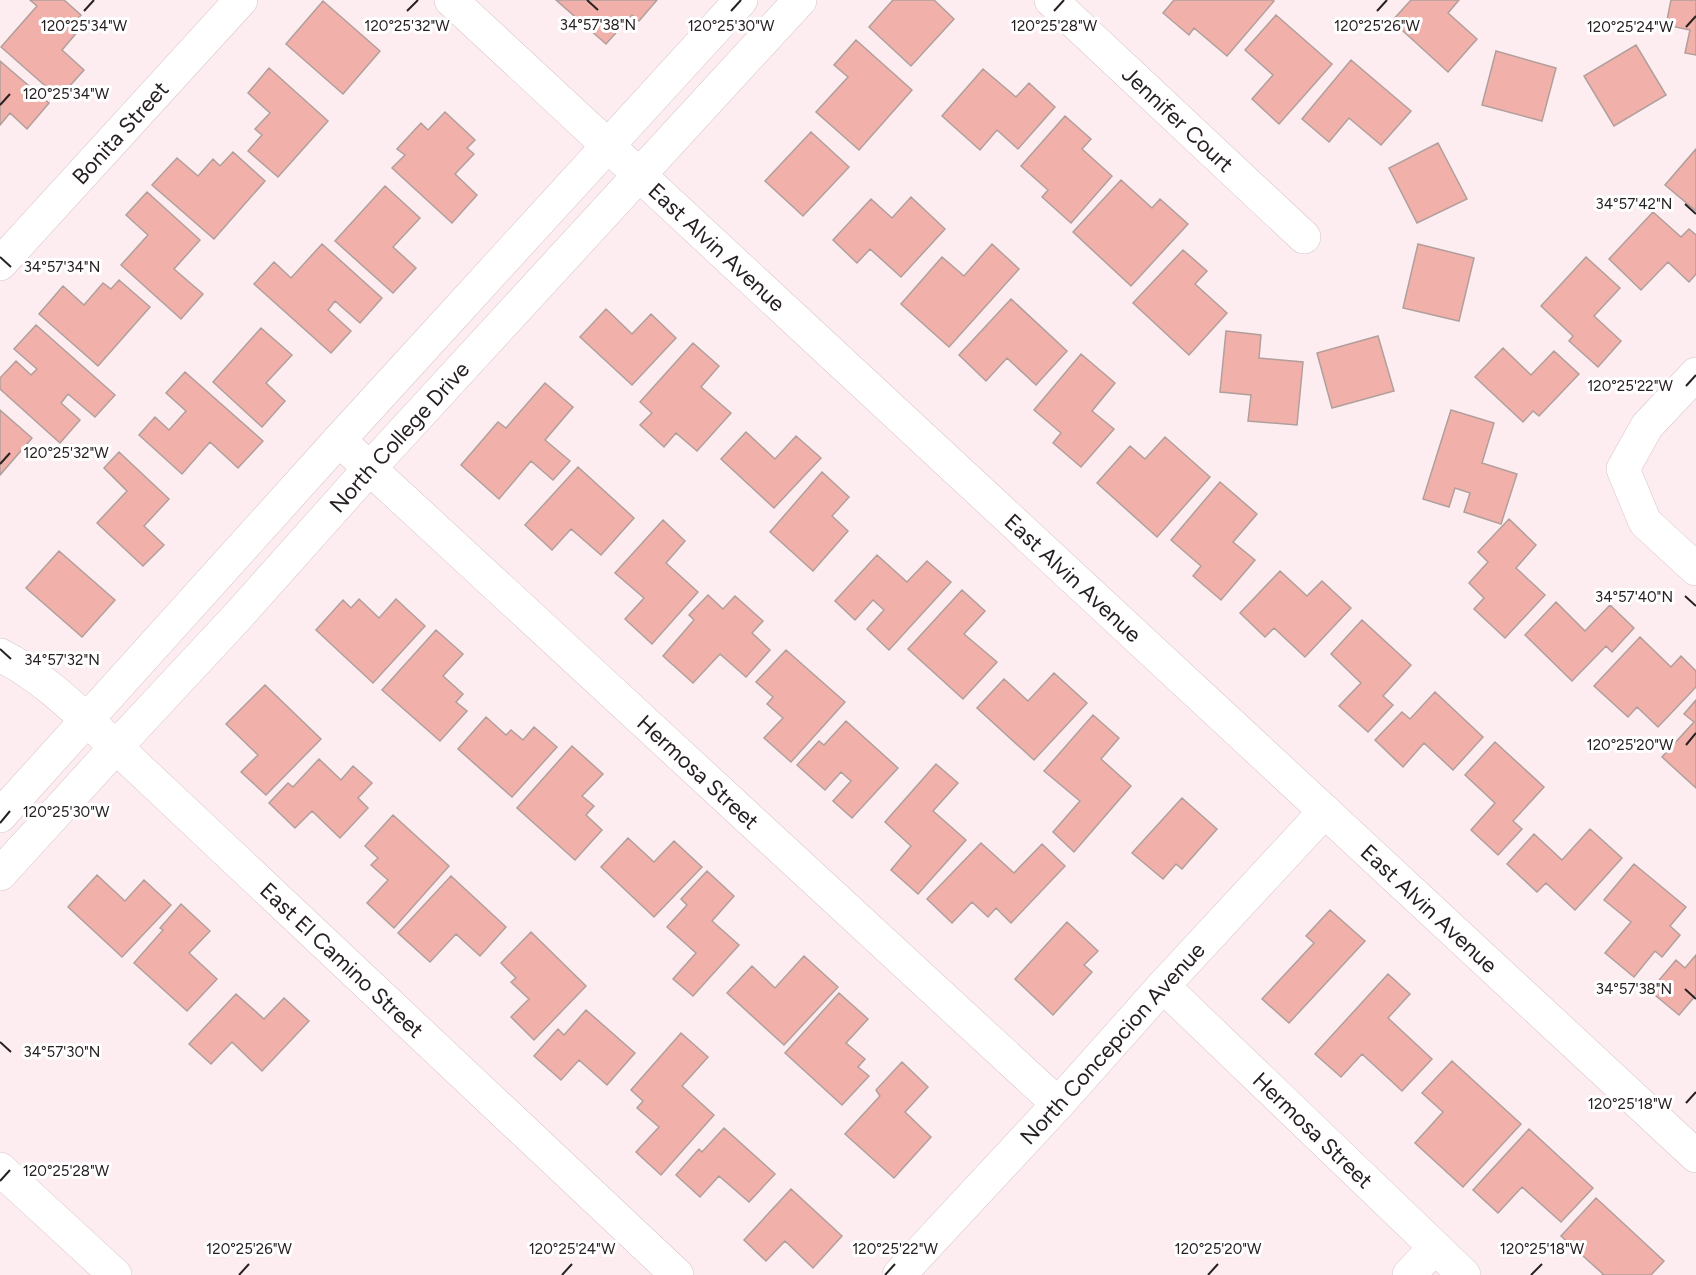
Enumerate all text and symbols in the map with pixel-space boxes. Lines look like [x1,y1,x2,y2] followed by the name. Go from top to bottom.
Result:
[560,16,636,34] text: 34°57'38"N
[41,17,128,35] text: 120°25'34"W
[364,17,450,35] text: 120°25'32"W
[688,17,775,35] text: 120°25'30"W
[1011,17,1098,35] text: 120°25'28"W
[1334,17,1421,35] text: 120°25'26"W
[1587,18,1674,36] text: 120°25'24"W
[1116,61,1239,178] street label: Jennifer Court
[67,76,174,190] street label: Bonita Street
[23,85,110,103] text: 120°25'34"W
[643,177,791,317] street label: East Alvin Avenue
[1596,195,1672,213] text: 34°57'42"N
[24,258,100,276] text: 34°57'34"N
[324,356,475,518] street label: North College Drive
[1587,377,1673,395] text: 120°25'22"W
[23,444,109,462] text: 120°25'32"W
[999,508,1147,648] street label: East Alvin Avenue
[1595,588,1673,606] text: 34°57'40"N
[24,651,100,669] text: 34°57'32"N
[631,709,764,835] street label: Hermosa Street
[1587,736,1674,754] text: 120°25'20"W
[23,803,110,821] text: 120°25'30"W
[1355,839,1503,979] street label: East Alvin Avenue
[254,877,429,1044] street label: East El Camino Street
[1014,937,1211,1150] street label: North Concepcion Avenue
[1596,980,1672,998] text: 34°57'38"N
[24,1043,100,1061] text: 34°57'30"N
[1247,1067,1378,1194] street label: Hermosa Street
[1588,1095,1673,1113] text: 120°25'18"W
[23,1162,110,1180] text: 120°25'28"W
[206,1240,293,1258] text: 120°25'26"W
[529,1240,616,1258] text: 120°25'24"W
[852,1240,938,1258] text: 120°25'22"W
[1175,1240,1262,1258] text: 120°25'20"W
[1500,1240,1585,1258] text: 120°25'18"W

